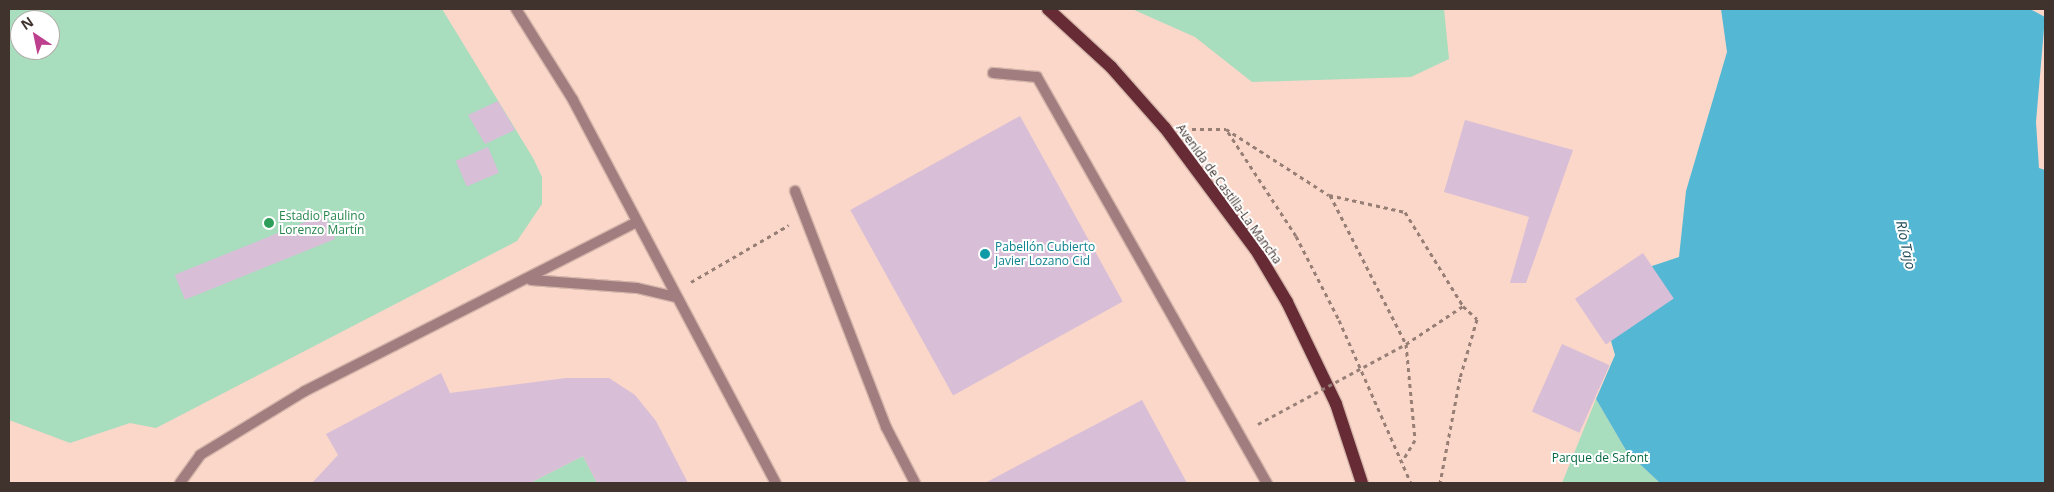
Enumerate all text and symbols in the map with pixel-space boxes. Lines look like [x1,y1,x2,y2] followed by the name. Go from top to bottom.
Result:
[10,10,60,60] north arrow
[17,12,37,34] text: N
[1173,121,1285,267] street label: Avenida de Castilla-La Mancha
[279,209,365,237] place label: Estadio Paulino Lorenzo Martín
[263,217,275,229] marker: Estadio Paulino Lorenzo Martín
[1893,219,1919,271] water label: Río Tajo
[995,240,1095,268] place label: Pabellón Cubierto Javier Lozano Cid
[979,248,991,260] marker: Pabellón Cubierto Javier Lozano Cid
[1552,451,1648,465] park label: Parque de Safont

